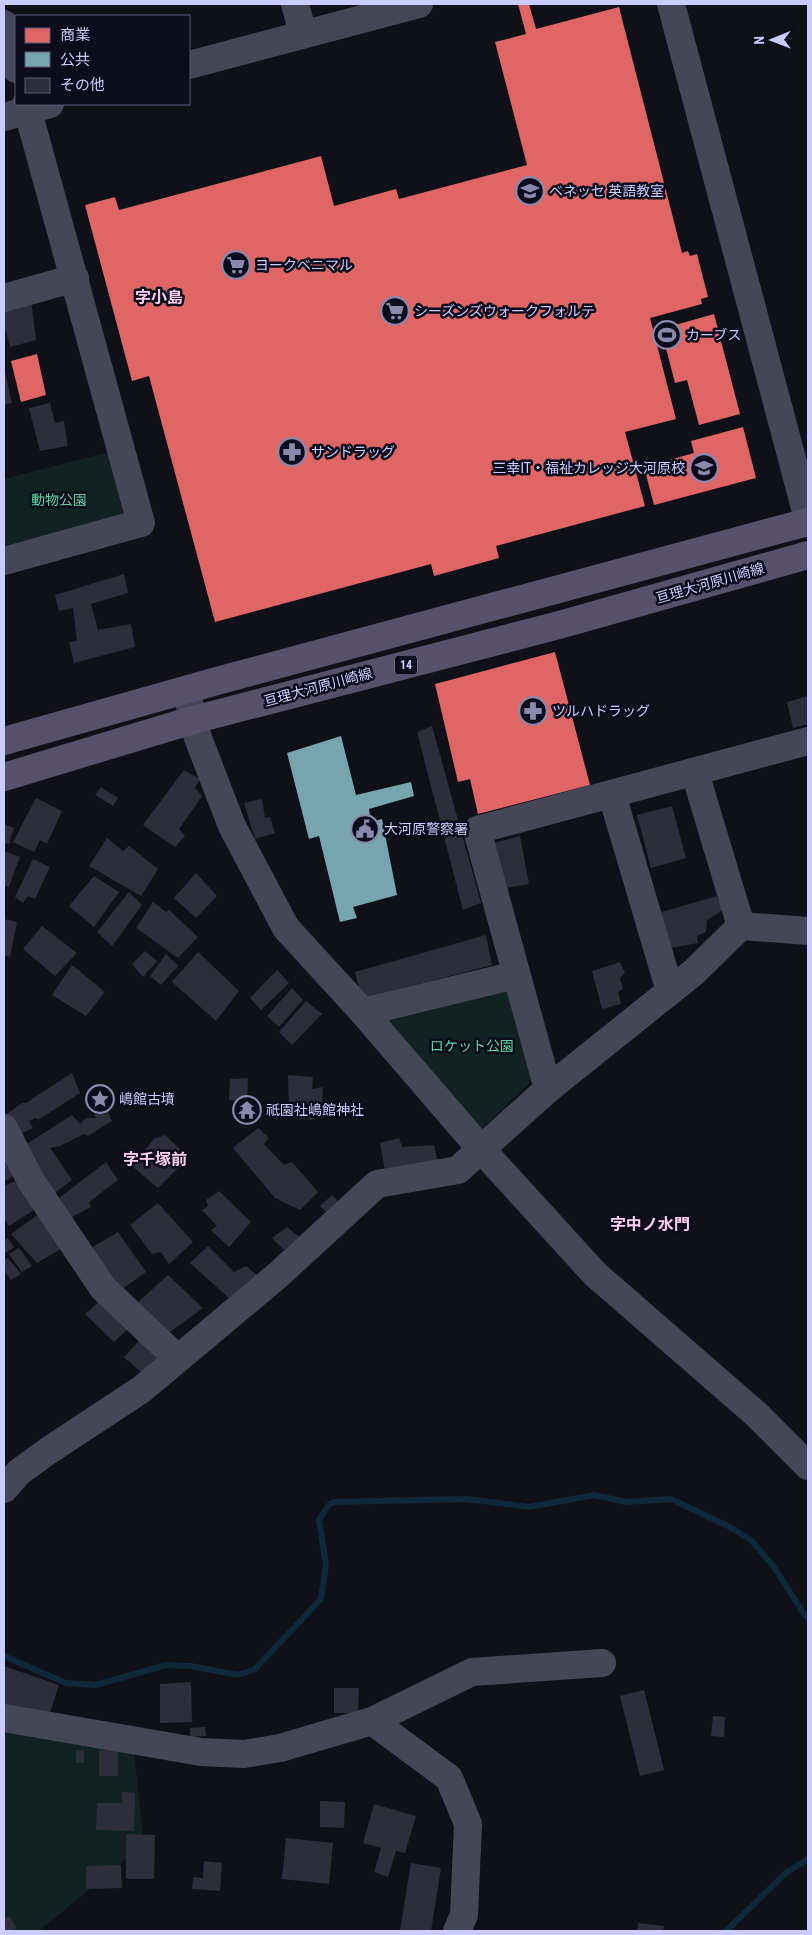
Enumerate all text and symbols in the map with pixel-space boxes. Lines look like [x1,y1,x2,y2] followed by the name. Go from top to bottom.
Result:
[15,15,190,105] legend
[747,15,797,65] north arrow
[60,26,90,44] text: 商業
[751,36,767,45] text: N
[60,51,90,69] text: 公共
[60,76,105,94] text: その他
[515,176,545,206] school or university icon: ベネッセ 英語教室
[549,183,664,199] place label: ベネッセ 英語教室
[221,250,251,280] supermarket icon: ヨークベニマル
[255,257,353,273] place label: ヨークベニマル
[135,288,183,307] district label: 字小島
[380,296,410,326] supermarket icon: シーズンズウォークフォルテ
[414,303,595,319] place label: シーズンズウォークフォルテ
[652,320,682,350] sports icon: カーブス
[686,327,741,343] place label: カーブス
[277,437,307,467] pharmacy icon: サンドラッグ
[311,444,395,460] place label: サンドラッグ
[689,453,719,483] school or university icon: 三幸IT・福祉カレッジ大河原校
[492,460,685,476] place label: 三幸IT・福祉カレッジ大河原校
[31,492,87,508] park label: 動物公園
[654,560,766,606] street label: 亘理大河原川崎線
[395,656,417,674] road number: 14
[262,665,374,709] street label: 亘理大河原川崎線
[518,696,548,726] pharmacy icon: ツルハドラッグ
[552,703,650,719] place label: ツルハドラッグ
[350,814,380,844] public building icon: 大河原警察署
[384,821,468,837] place label: 大河原警察署
[430,1038,514,1054] park label: ロケット公園
[85,1084,115,1114] place icon: 嶋館古墳
[119,1091,175,1107] place label: 嶋館古墳
[232,1095,262,1125] temple icon: 祇園社嶋館神社
[266,1102,364,1118] place label: 祇園社嶋館神社
[123,1150,187,1169] district label: 字千塚前
[610,1215,690,1234] district label: 字中ノ水門

